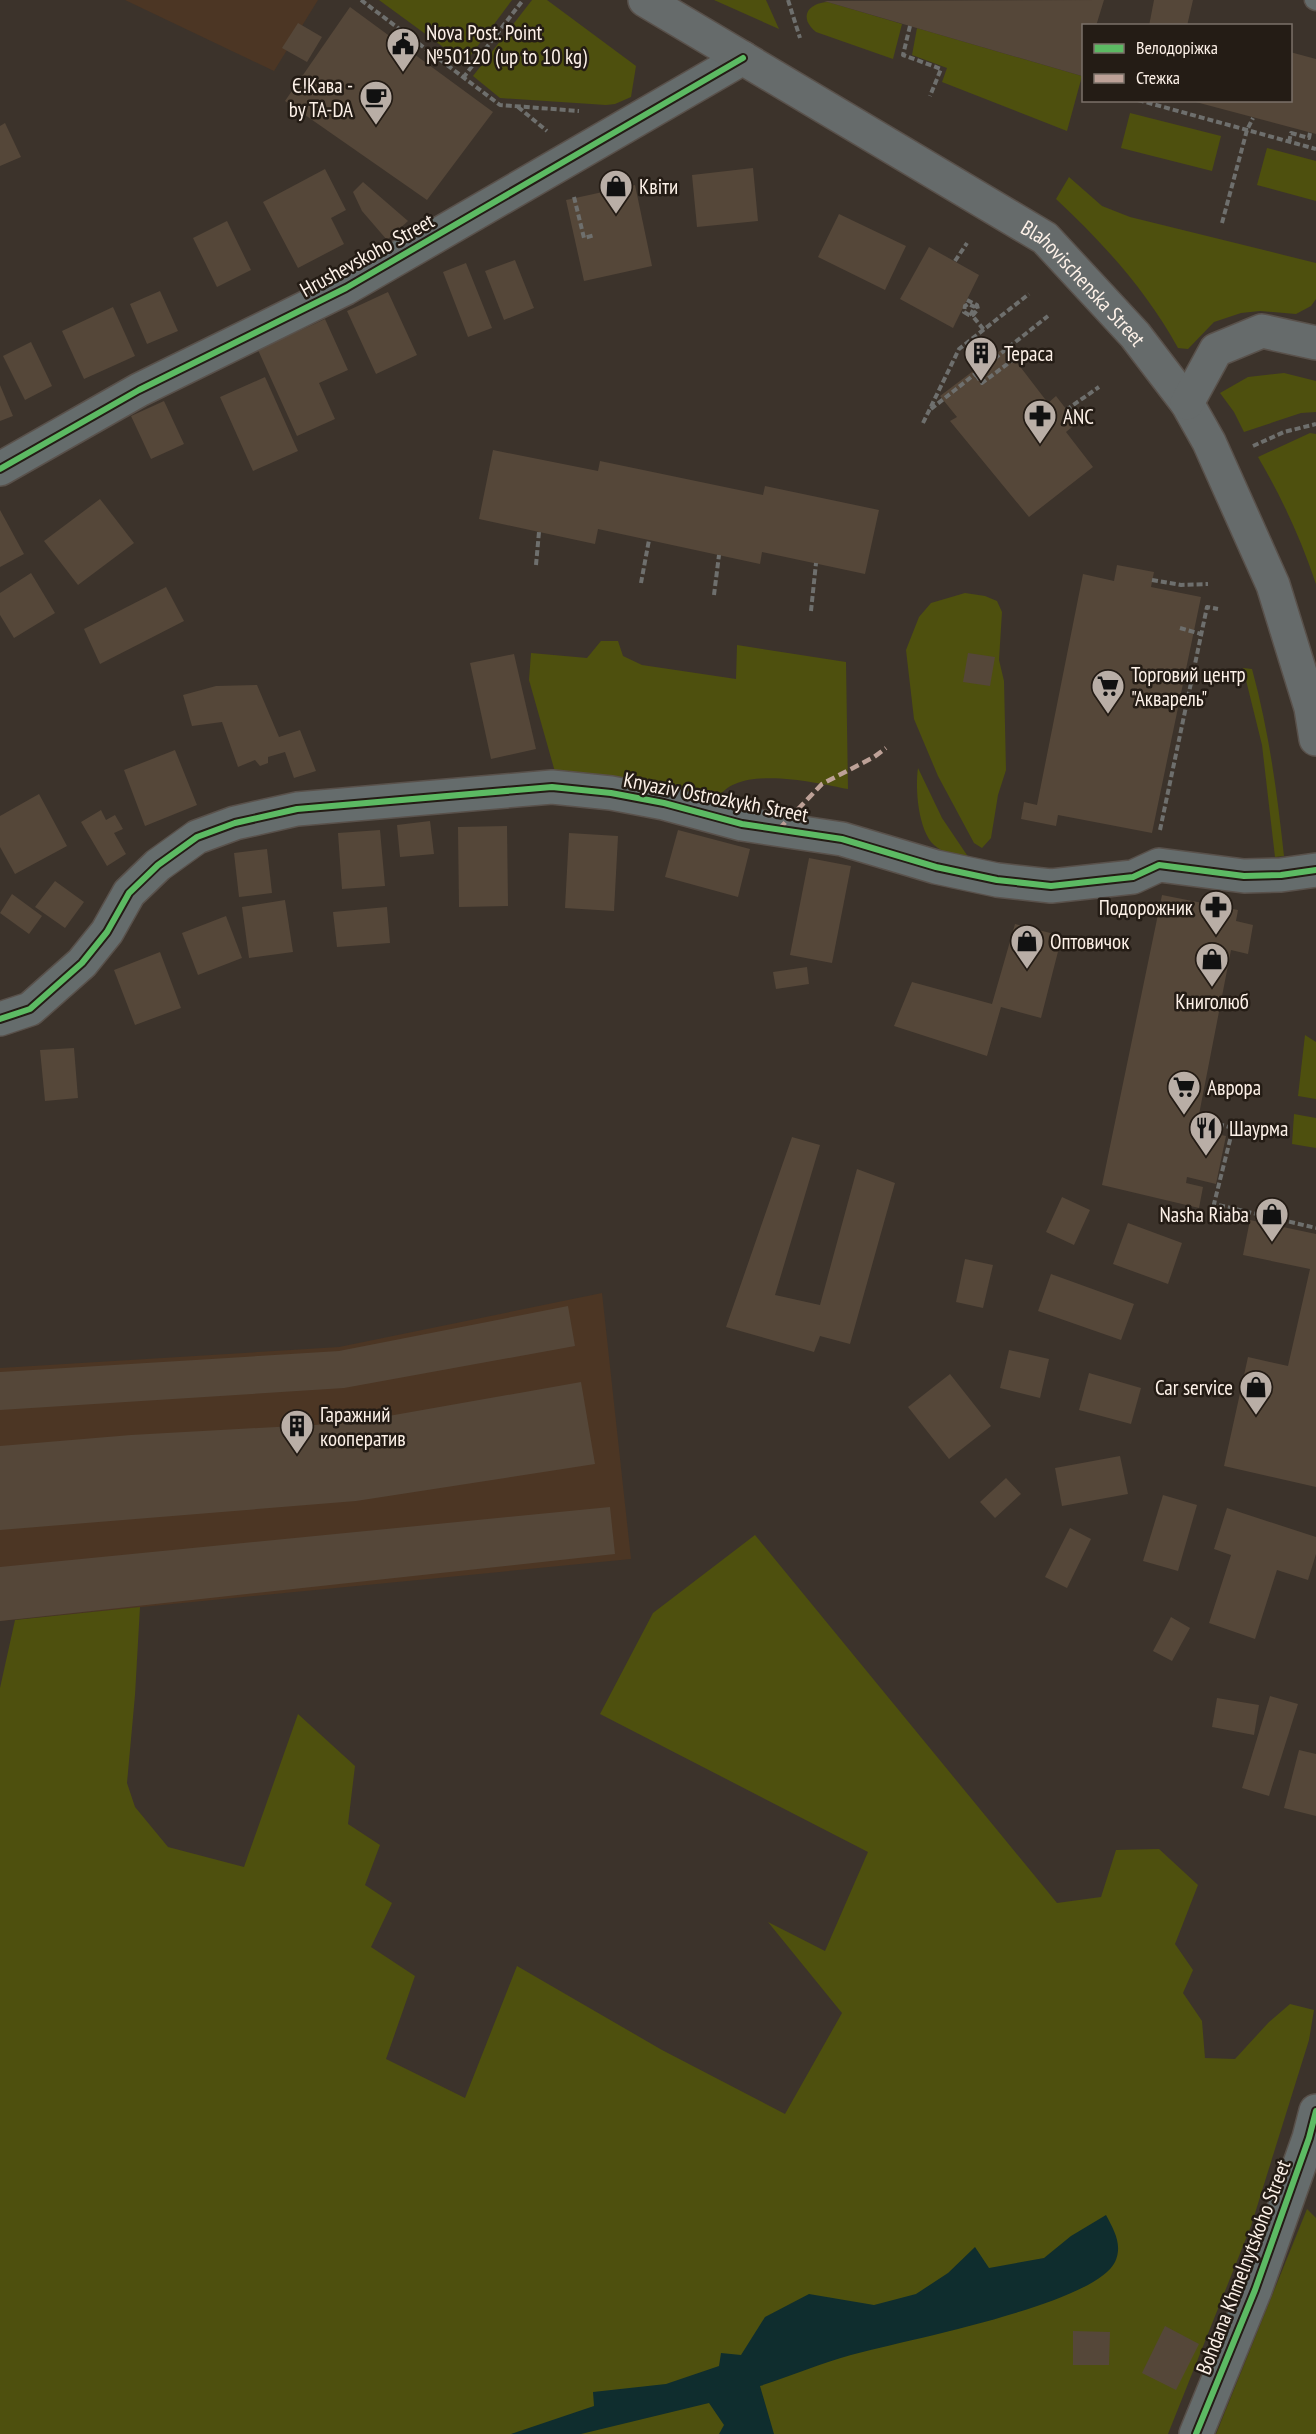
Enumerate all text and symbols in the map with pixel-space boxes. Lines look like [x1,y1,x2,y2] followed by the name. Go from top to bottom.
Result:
[426,19,587,70] place label: Nova Post. Point №50120 (up to 10 kg)
[1082,24,1292,102] legend
[385,26,421,73] public building icon: Nova Post. Point №50120 (up to 10 kg)
[1136,36,1218,59] text: Велодоріжка
[1136,66,1180,89] text: Стежка
[289,72,353,123] place label: Є!Кава - by TA-DA
[358,79,394,126] cafe icon: Є!Кава - by TA-DA
[598,168,634,215] shop icon: Квіти
[639,173,678,200] place label: Квіти
[295,207,439,303] street label: Hrushevskoho Street
[1016,214,1152,351] street label: Blahovischenska Street
[963,335,999,382] building icon: Тераса
[1004,340,1053,367] place label: Тераса
[1022,398,1058,445] pharmacy icon: ANC
[1063,403,1094,430] place label: ANC
[1131,661,1246,712] place label: Торговий центр "Акварель"
[1090,668,1126,715] supermarket icon: Торговий центр "Акварель"
[621,766,811,828] street label: Knyaziv Оstrozkykh Street
[1198,889,1234,936] pharmacy icon: Подорожник
[1099,894,1193,921] place label: Подорожник
[1009,923,1045,970] shop icon: Оптовичок
[1050,928,1129,955] place label: Оптовичок
[1194,941,1230,988] shop icon: Книголюб
[1175,988,1249,1015] place label: Книголюб
[1166,1069,1202,1116] supermarket icon: Аврора
[1207,1074,1261,1101] place label: Аврора
[1188,1110,1224,1157] restaurant icon: Шаурма
[1229,1115,1288,1142] place label: Шаурма
[1254,1196,1290,1243] shop icon: Nasha Riaba
[1160,1201,1249,1228] place label: Nasha Riaba
[1238,1369,1274,1416] shop icon: Car service
[1155,1374,1233,1401] place label: Car service
[320,1401,406,1452] place label: Гаражний кооператив
[279,1408,315,1455] building icon: Гаражний кооператив
[1190,2156,1297,2378] street label: Bohdana Khmelnytskoho Street

